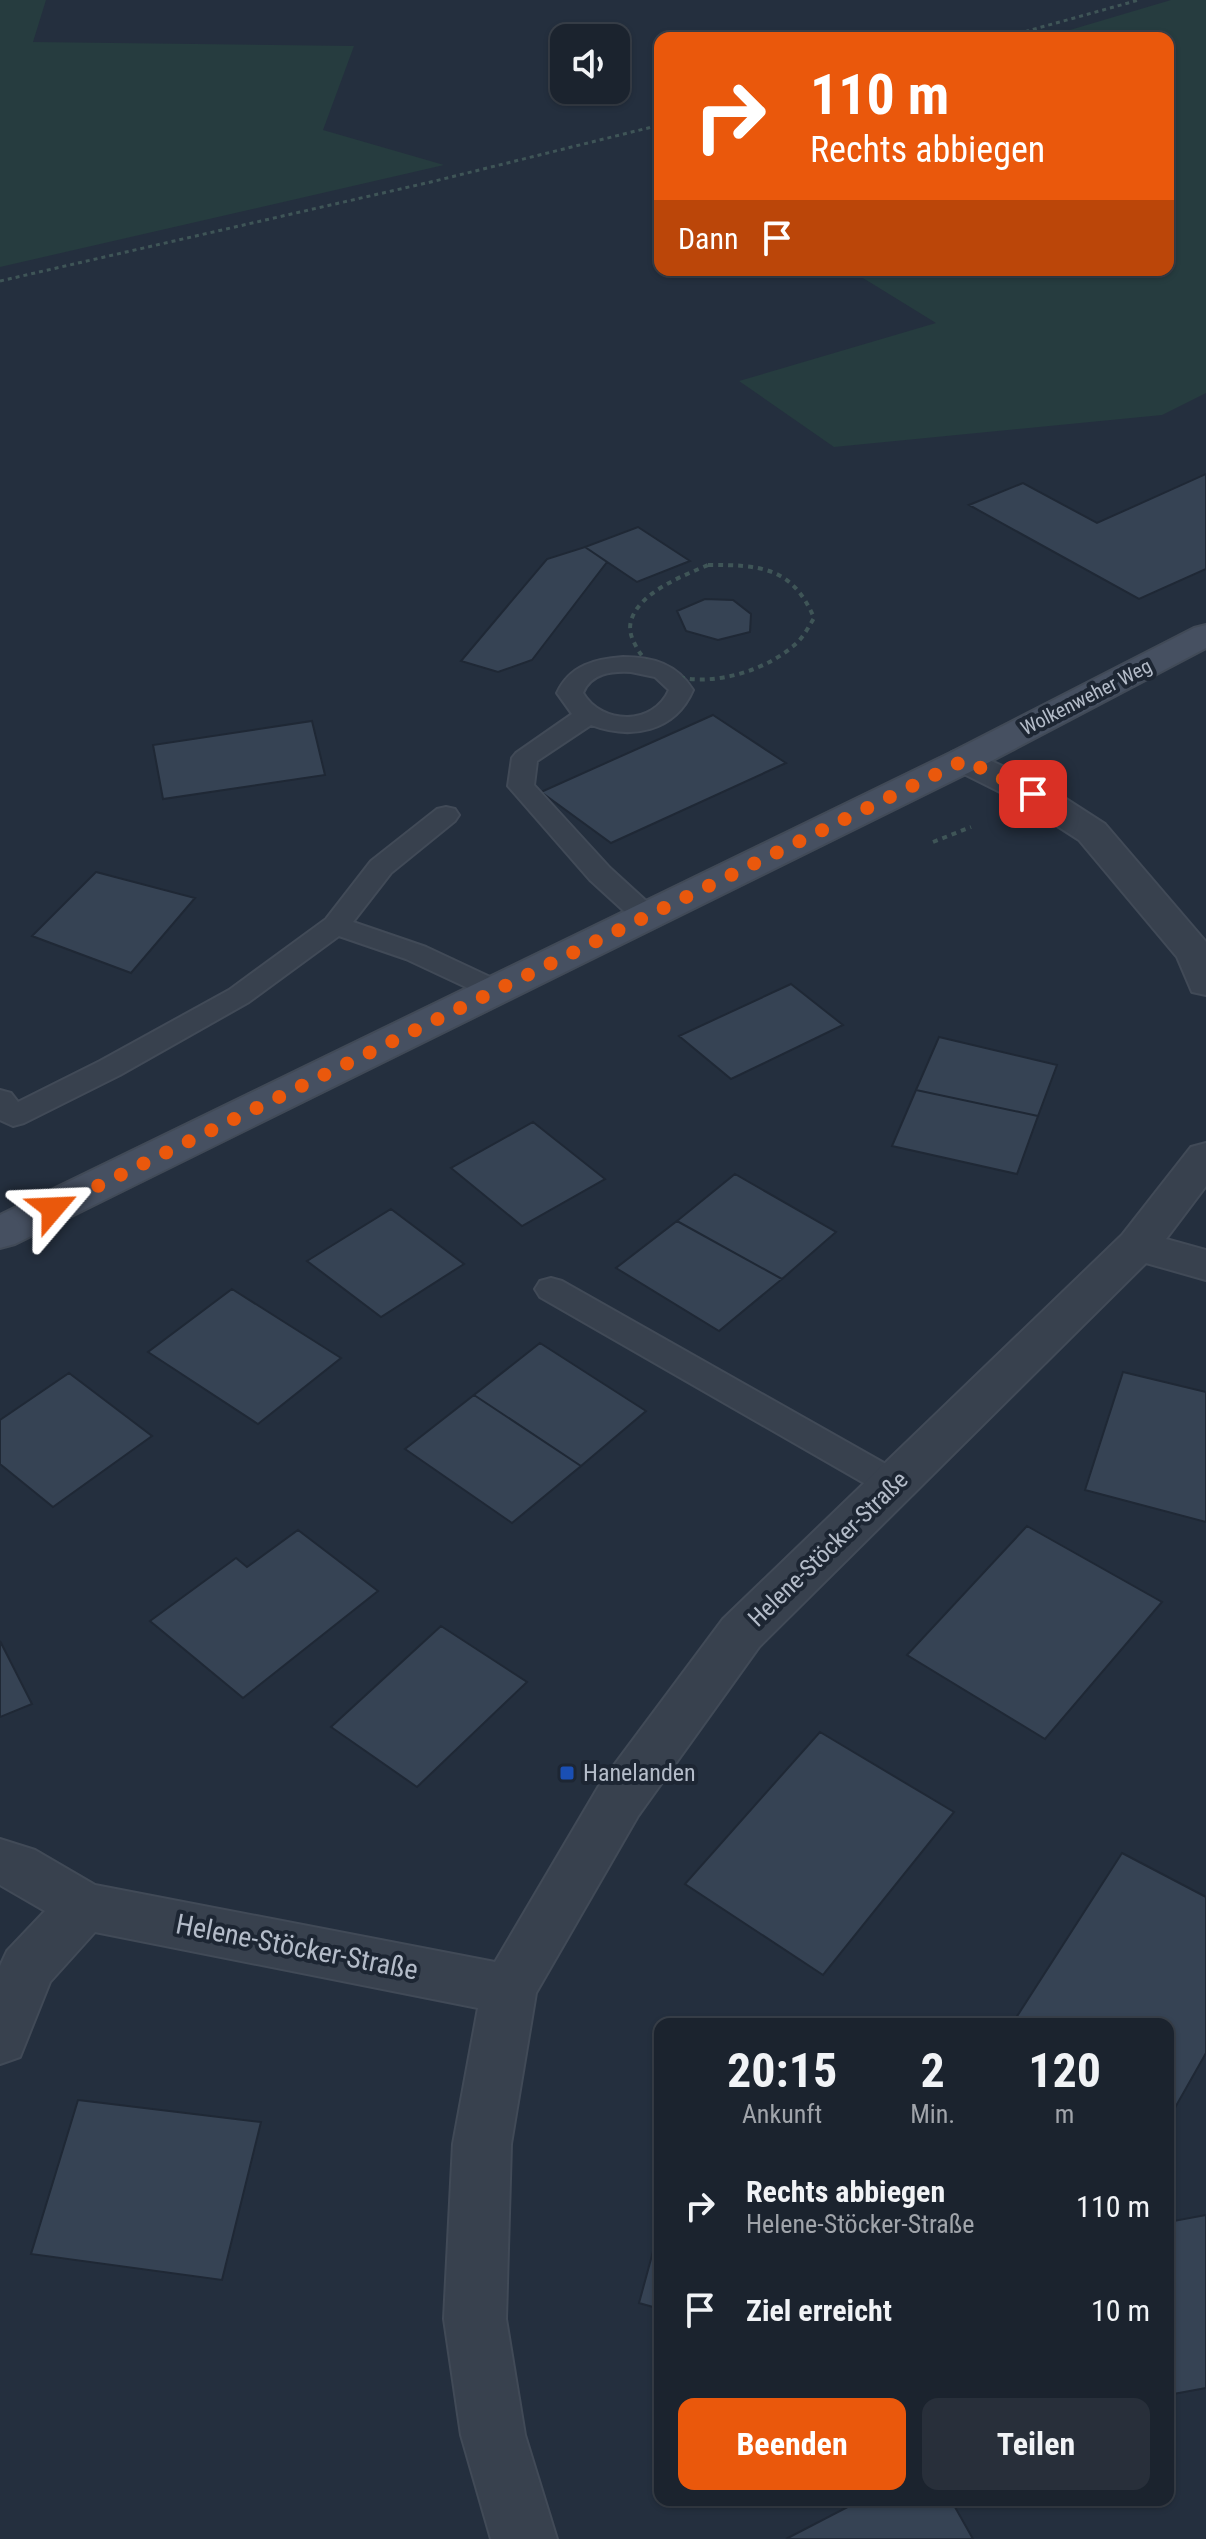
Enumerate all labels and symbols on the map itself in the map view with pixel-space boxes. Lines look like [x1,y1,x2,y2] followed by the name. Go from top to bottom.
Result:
[1017,654,1155,740] street label: Wolkenweher Weg
[999,760,1067,828] pin
[11,1166,95,1250] position arrow
[742,1466,914,1632] street label: Helene-Stöcker-Straße
[583,1759,696,1787] place label: Hanelanden
[558,1764,576,1782] marker: Hanelanden
[173,1907,421,1987] street label: Helene-Stöcker-Straße

